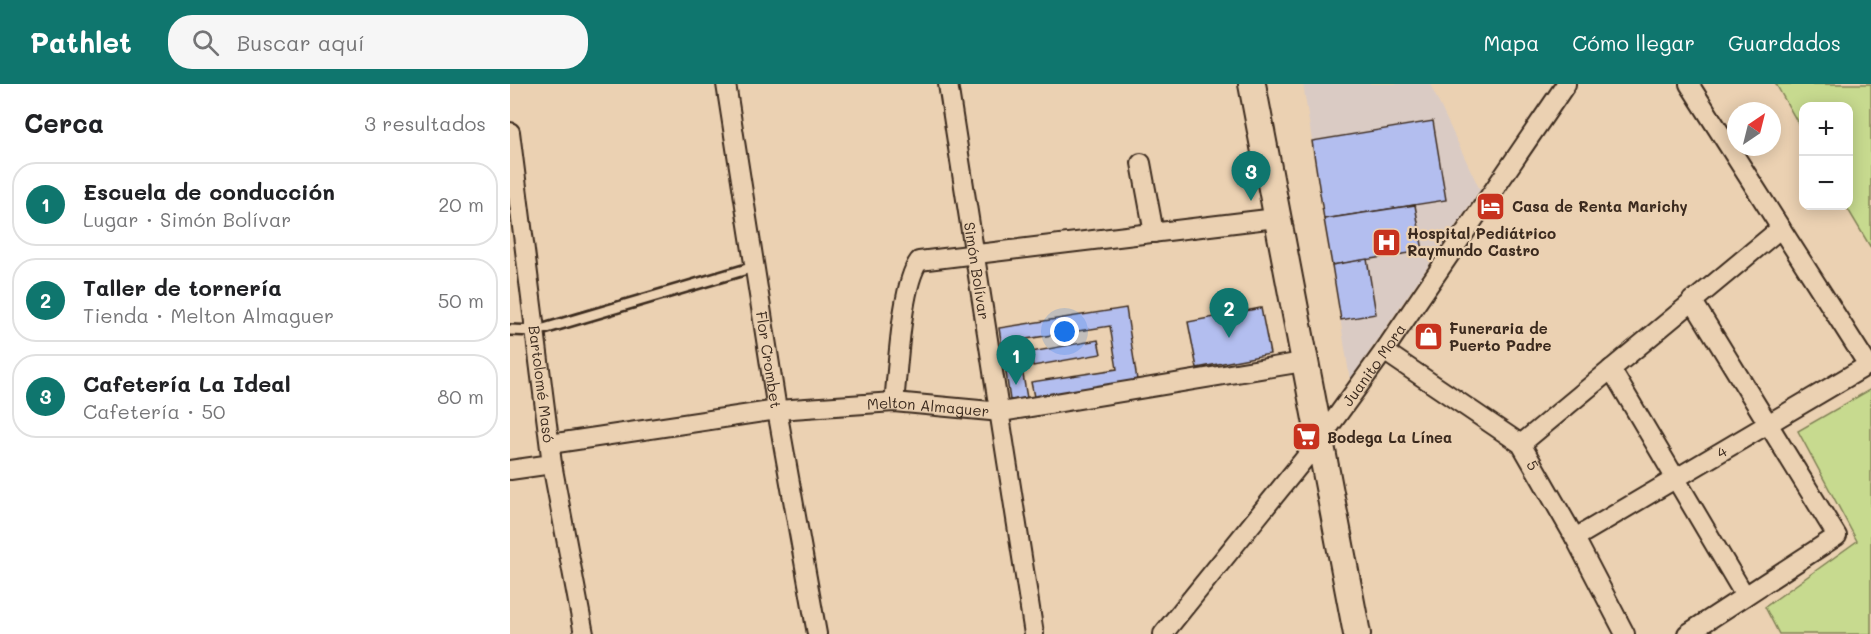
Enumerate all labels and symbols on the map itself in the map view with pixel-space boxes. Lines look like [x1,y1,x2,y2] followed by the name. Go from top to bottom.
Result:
[1727,102,1781,156] north arrow
[1232,152,1270,201] pin: 3
[1475,190,1507,222] hotel icon: Casa de Renta Marichy
[1512,196,1688,216] place label: Casa de Renta Marichy
[960,220,995,321] street label: Simón Bolívar
[1407,223,1556,260] place label: Hospital Pediátrico Raymundo Castro
[1370,226,1402,258] hospital icon: Hospital Pediátrico Raymundo Castro
[1210,288,1248,338] pin: 2
[752,310,787,410] street label: Flor Crombet
[1050,317,1079,346] your location
[1449,318,1552,355] place label: Funeraria de Puerto Padre
[1337,320,1410,410] street label: Juanito Mora
[1412,321,1444,353] shop icon: Funeraria de Puerto Padre
[525,324,559,444] street label: Bartolomé Masó
[996,336,1036,385] pin: 1
[866,392,990,421] street label: Melton Almaguer
[1290,421,1322,453] supermarket icon: Bodega La Línea
[1327,427,1452,447] place label: Bodega La Línea
[1713,441,1730,462] street label: 4
[1522,456,1544,474] street label: 5

